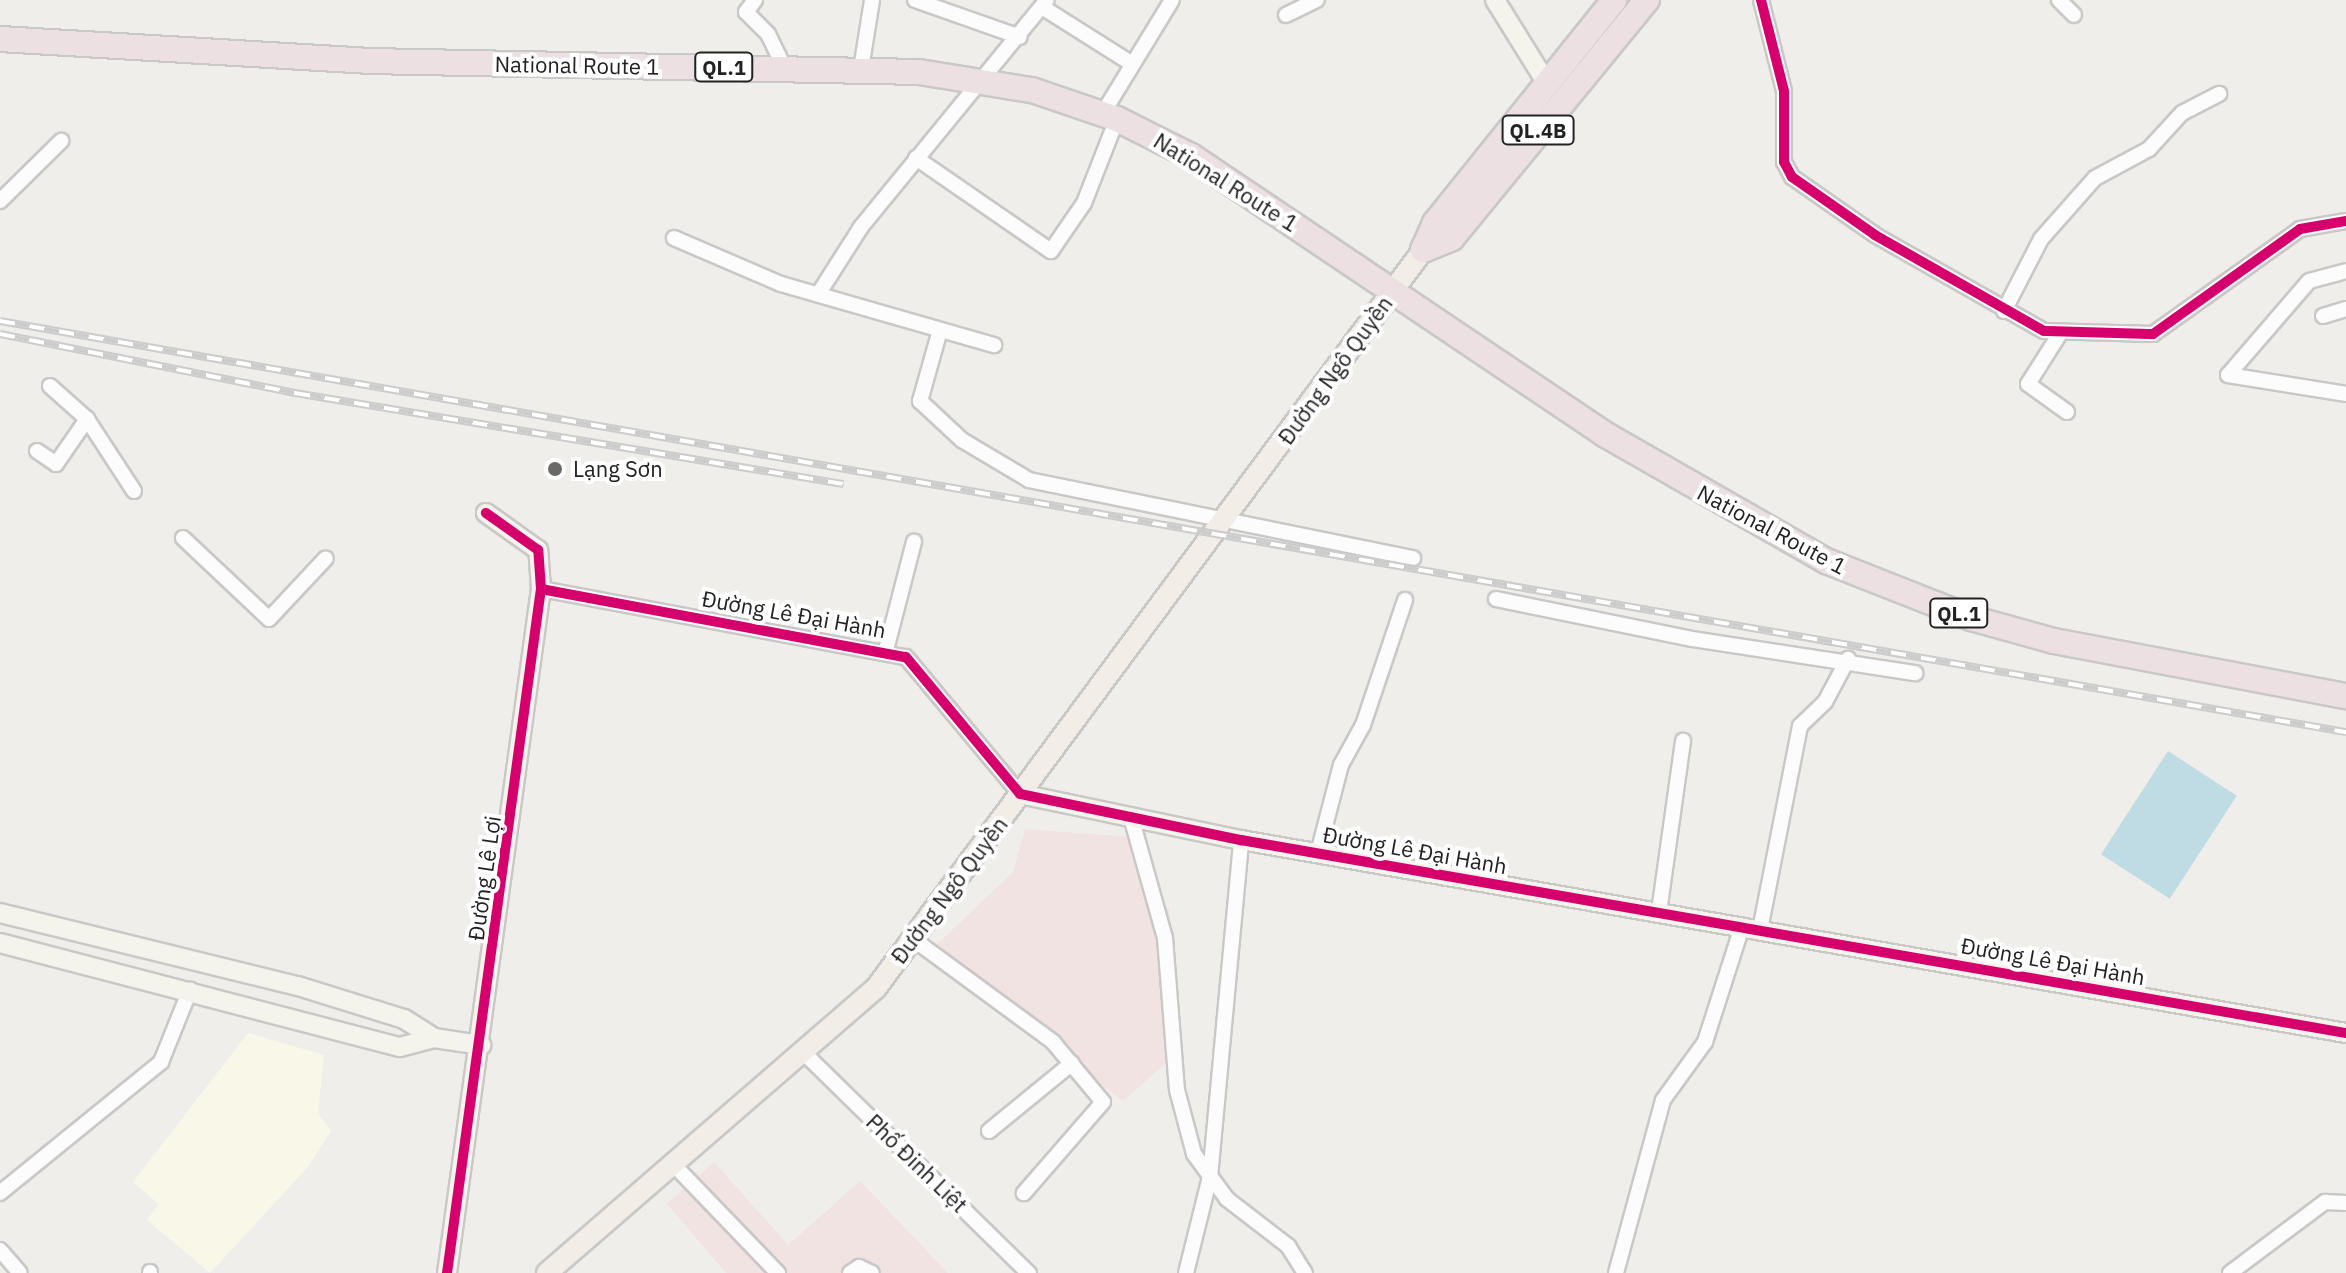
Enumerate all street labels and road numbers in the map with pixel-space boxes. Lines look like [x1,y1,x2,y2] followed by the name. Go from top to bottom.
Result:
[494,50,660,80] street label: National Route 1
[694,51,754,83] road number: QL.1
[1500,114,1576,146] road number: QL.4B
[1149,127,1303,237] street label: National Route 1
[1272,291,1398,449] street label: Đường Ngô Quyền
[1693,479,1851,579] street label: National Route 1
[700,585,888,643] street label: Đường Lê Đại Hành
[1929,597,1989,629] road number: QL.1
[885,811,1013,969] street label: Đường Ngô Quyền
[462,814,506,942] street label: Đường Lê Lợi
[1321,821,1509,879] street label: Đường Lê Đại Hành
[1959,932,2147,990] street label: Đường Lê Đại Hành
[861,1108,973,1218] street label: Phố Đinh Liệt

